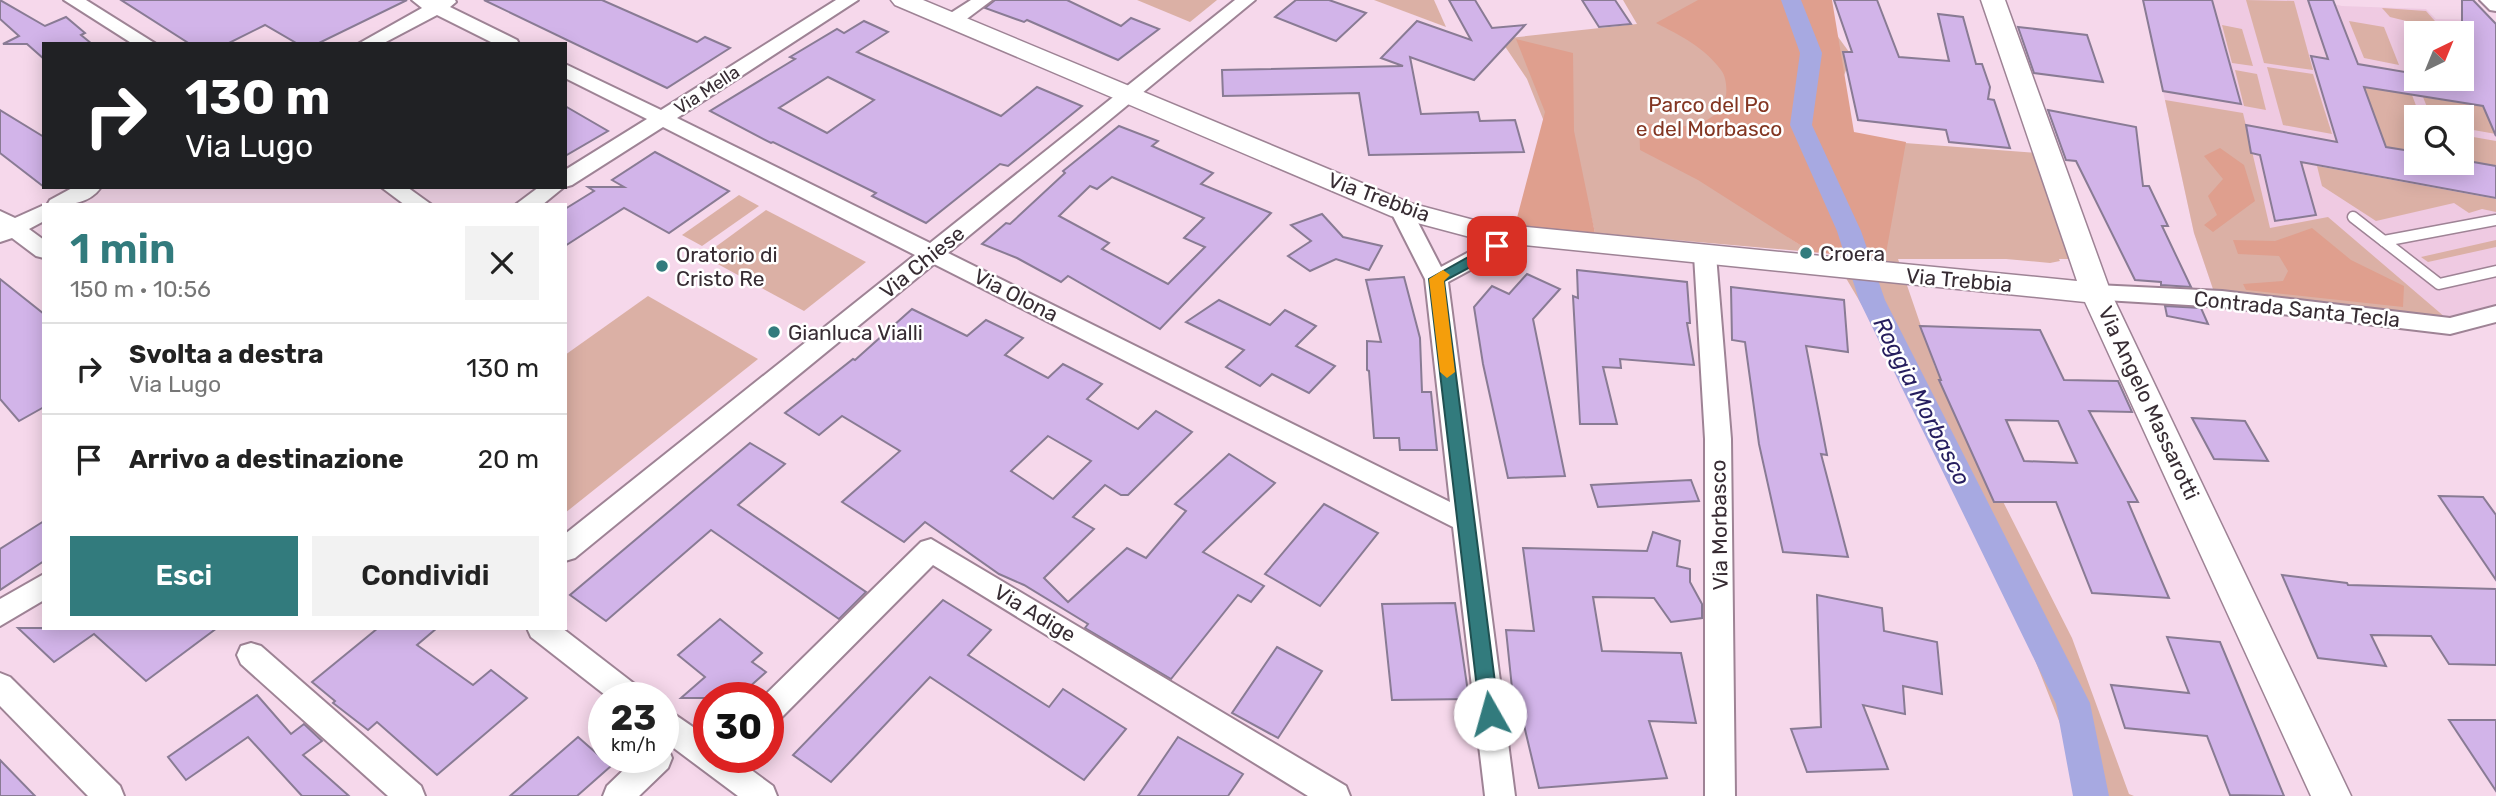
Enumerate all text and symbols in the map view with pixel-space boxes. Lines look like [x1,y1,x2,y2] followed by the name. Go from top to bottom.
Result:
[2404,21,2474,91] north arrow
[2404,21,2474,175] map controls
[670,61,744,119] street label: Via Mella
[185,68,330,126] text: 130 m
[70,70,161,161] icon: right
[1636,92,1782,141] park label: Parco del Po e del Morbasco
[2404,105,2474,175] button: search
[185,127,313,165] text: Via Lugo
[1325,167,1433,227] street label: Via Trebbia
[1467,216,1527,276] pin
[875,220,969,304] street label: Via Chiese
[70,224,176,274] text: 1 min
[465,226,539,300] button: close
[1478,227,1516,265] icon: arrive
[1820,241,1885,266] place label: Croera
[676,242,778,291] place label: Oratorio di Cristo Re
[1798,245,1814,261] marker: Croera
[654,258,670,274] marker: Oratorio di Cristo Re
[970,263,1062,327] street label: Via Olona
[1905,263,2013,297] street label: Via Trebbia
[70,275,211,303] text: 150 m · 10:56
[2193,286,2401,332] street label: Contrada Santa Tecla
[2093,302,2205,504] street label: Via Angelo Massarotti
[1867,312,1977,490] water label: Roggia Morbasco
[788,320,923,345] place label: Gianluca Vialli
[766,324,782,340] marker: Gianluca Vialli
[129,339,324,370] text: Svolta a destra
[70,350,108,388] icon: right
[466,353,539,384] text: 130 m
[129,370,221,398] text: Via Lugo
[70,441,108,479] icon: arrive
[129,444,404,475] text: Arrivo a destinazione
[478,444,539,475] text: 20 m
[1705,459,1733,591] street label: Via Morbasco
[70,536,298,616] button: Esci
[312,536,539,616] button: Condividi
[990,579,1080,647] street label: Via Adige
[1453,677,1527,751] position arrow
[693,682,784,773] speed limit sign: 30
[611,697,656,739] text: 23
[611,734,656,756] text: km/h

